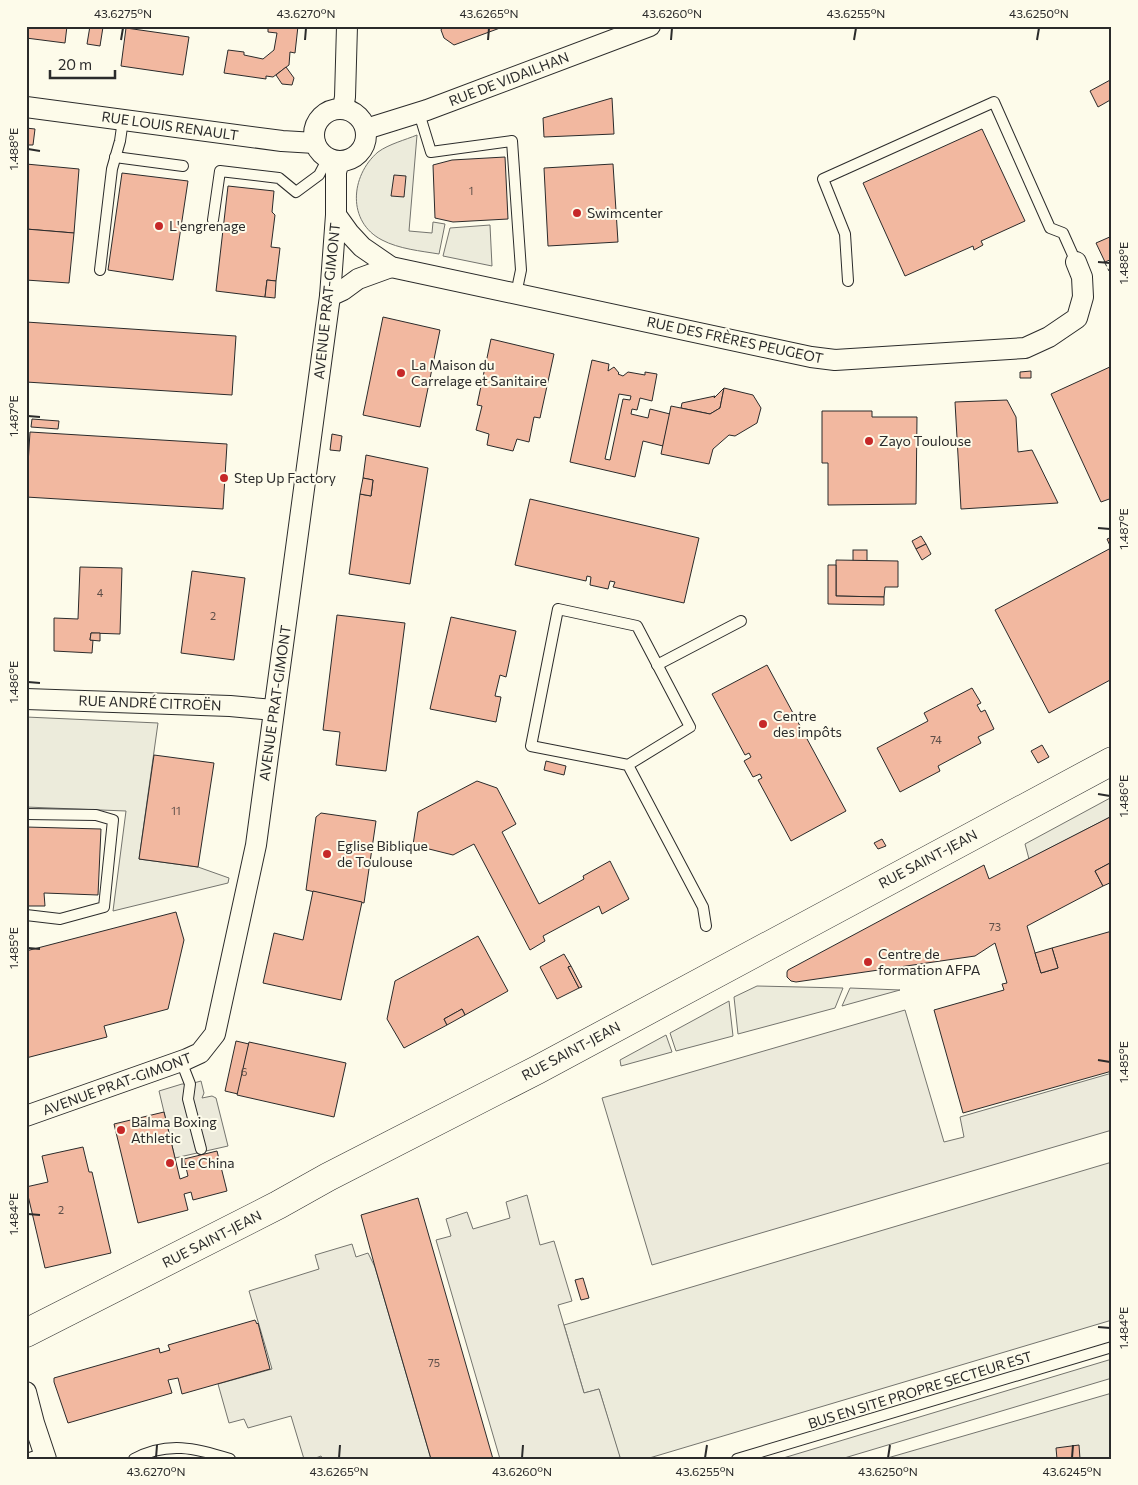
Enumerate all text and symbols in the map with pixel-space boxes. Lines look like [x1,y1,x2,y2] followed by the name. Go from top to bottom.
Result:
[94,6,152,20] text: 43.6275°N
[276,6,336,20] text: 43.6270°N
[459,6,519,20] text: 43.6265°N
[642,6,702,20] text: 43.6260°N
[827,6,885,20] text: 43.6255°N
[1009,6,1069,20] text: 43.6250°N
[50,48,115,80] scale bar
[446,48,571,109] street label: RUE DE VIDAILHAN
[58,55,92,73] text: 20 m
[101,107,240,144] street label: RUE LOUIS RENAULT
[6,128,20,170] text: 1.488°E
[469,184,473,197] house number: 1
[587,204,663,221] place label: Swimcenter
[571,207,583,219] marker: Swimcenter
[169,217,246,234] place label: L'engrenage
[153,220,165,232] marker: L'engrenage
[310,222,343,380] street label: AVENUE PRAT-GIMONT
[1116,242,1130,284] text: 1.488°E
[645,312,825,367] street label: RUE DES FRÈRES PEUGEOT
[411,356,547,389] place label: La Maison du Carrelage et Sanitaire
[395,367,407,379] marker: La Maison du Carrelage et Sanitaire
[6,395,20,437] text: 1.487°E
[879,432,971,449] place label: Zayo Toulouse
[863,435,875,447] marker: Zayo Toulouse
[234,469,336,486] place label: Step Up Factory
[218,472,230,484] marker: Step Up Factory
[1116,508,1130,550] text: 1.487°E
[97,586,104,599] house number: 4
[210,609,216,622] house number: 2
[255,624,294,782] street label: AVENUE PRAT-GIMONT
[6,661,20,703] text: 1.486°E
[78,692,222,713] street label: RUE ANDRÉ CITROËN
[773,707,842,740] place label: Centre des impôts
[757,718,769,730] marker: Centre des impôts
[930,733,942,746] house number: 74
[1116,775,1130,817] text: 1.486°E
[171,804,181,817] house number: 11
[875,825,980,892] street label: RUE SAINT-JEAN
[337,837,428,870] place label: Eglise Biblique de Toulouse
[321,848,333,860] marker: Eglise Biblique de Toulouse
[989,920,1001,933] house number: 73
[6,927,20,969] text: 1.485°E
[878,945,981,978] place label: Centre de formation AFPA
[862,956,874,968] marker: Centre de formation AFPA
[518,1017,623,1084] street label: RUE SAINT-JEAN
[1116,1041,1130,1083] text: 1.485°E
[40,1049,194,1118] street label: AVENUE PRAT-GIMONT
[241,1065,248,1078] house number: 6
[131,1113,217,1146] place label: Balma Boxing Athletic
[115,1124,127,1136] marker: Balma Boxing Athletic
[180,1154,235,1171] place label: Le China
[164,1157,176,1169] marker: Le China
[6,1193,20,1235] text: 1.484°E
[58,1203,64,1216] house number: 2
[159,1206,264,1271] street label: RUE SAINT-JEAN
[1116,1307,1130,1349] text: 1.484°E
[806,1347,1034,1432] street label: BUS EN SITE PROPRE SECTEUR EST
[428,1356,440,1369] house number: 75
[126,1464,186,1478] text: 43.6270°N
[309,1464,369,1478] text: 43.6265°N
[492,1464,552,1478] text: 43.6260°N
[676,1464,734,1478] text: 43.6255°N
[858,1464,918,1478] text: 43.6250°N
[1043,1464,1101,1478] text: 43.6245°N

